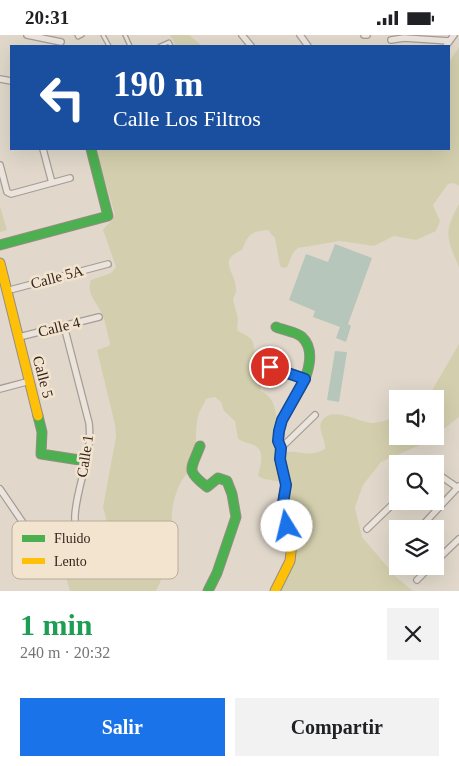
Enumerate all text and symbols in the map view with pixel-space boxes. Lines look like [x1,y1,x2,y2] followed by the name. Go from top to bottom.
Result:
[25,7,69,28] text: 20:31
[30,65,95,130] icon: left
[113,65,203,104] text: 190 m
[113,106,261,131] text: Calle Los Filtros
[29,262,85,292] street label: Calle 5A
[36,314,82,340] street label: Calle 4
[249,346,291,388] pin
[256,353,284,381] icon: arrive
[30,354,56,400] street label: Calle 5
[389,390,444,575] map controls
[389,390,444,445] button: sound
[74,434,96,478] street label: Calle 1
[389,455,444,510] button: search
[260,499,312,551] position arrow
[389,520,444,575] button: layers
[12,521,178,579] legend
[54,531,91,546] text: Fluido
[54,554,87,569] text: Lento
[20,608,93,641] text: 1 min
[387,608,439,660] button: close
[20,644,110,661] text: 240 m · 20:32
[20,698,225,756] button: Salir
[235,698,439,756] button: Compartir

